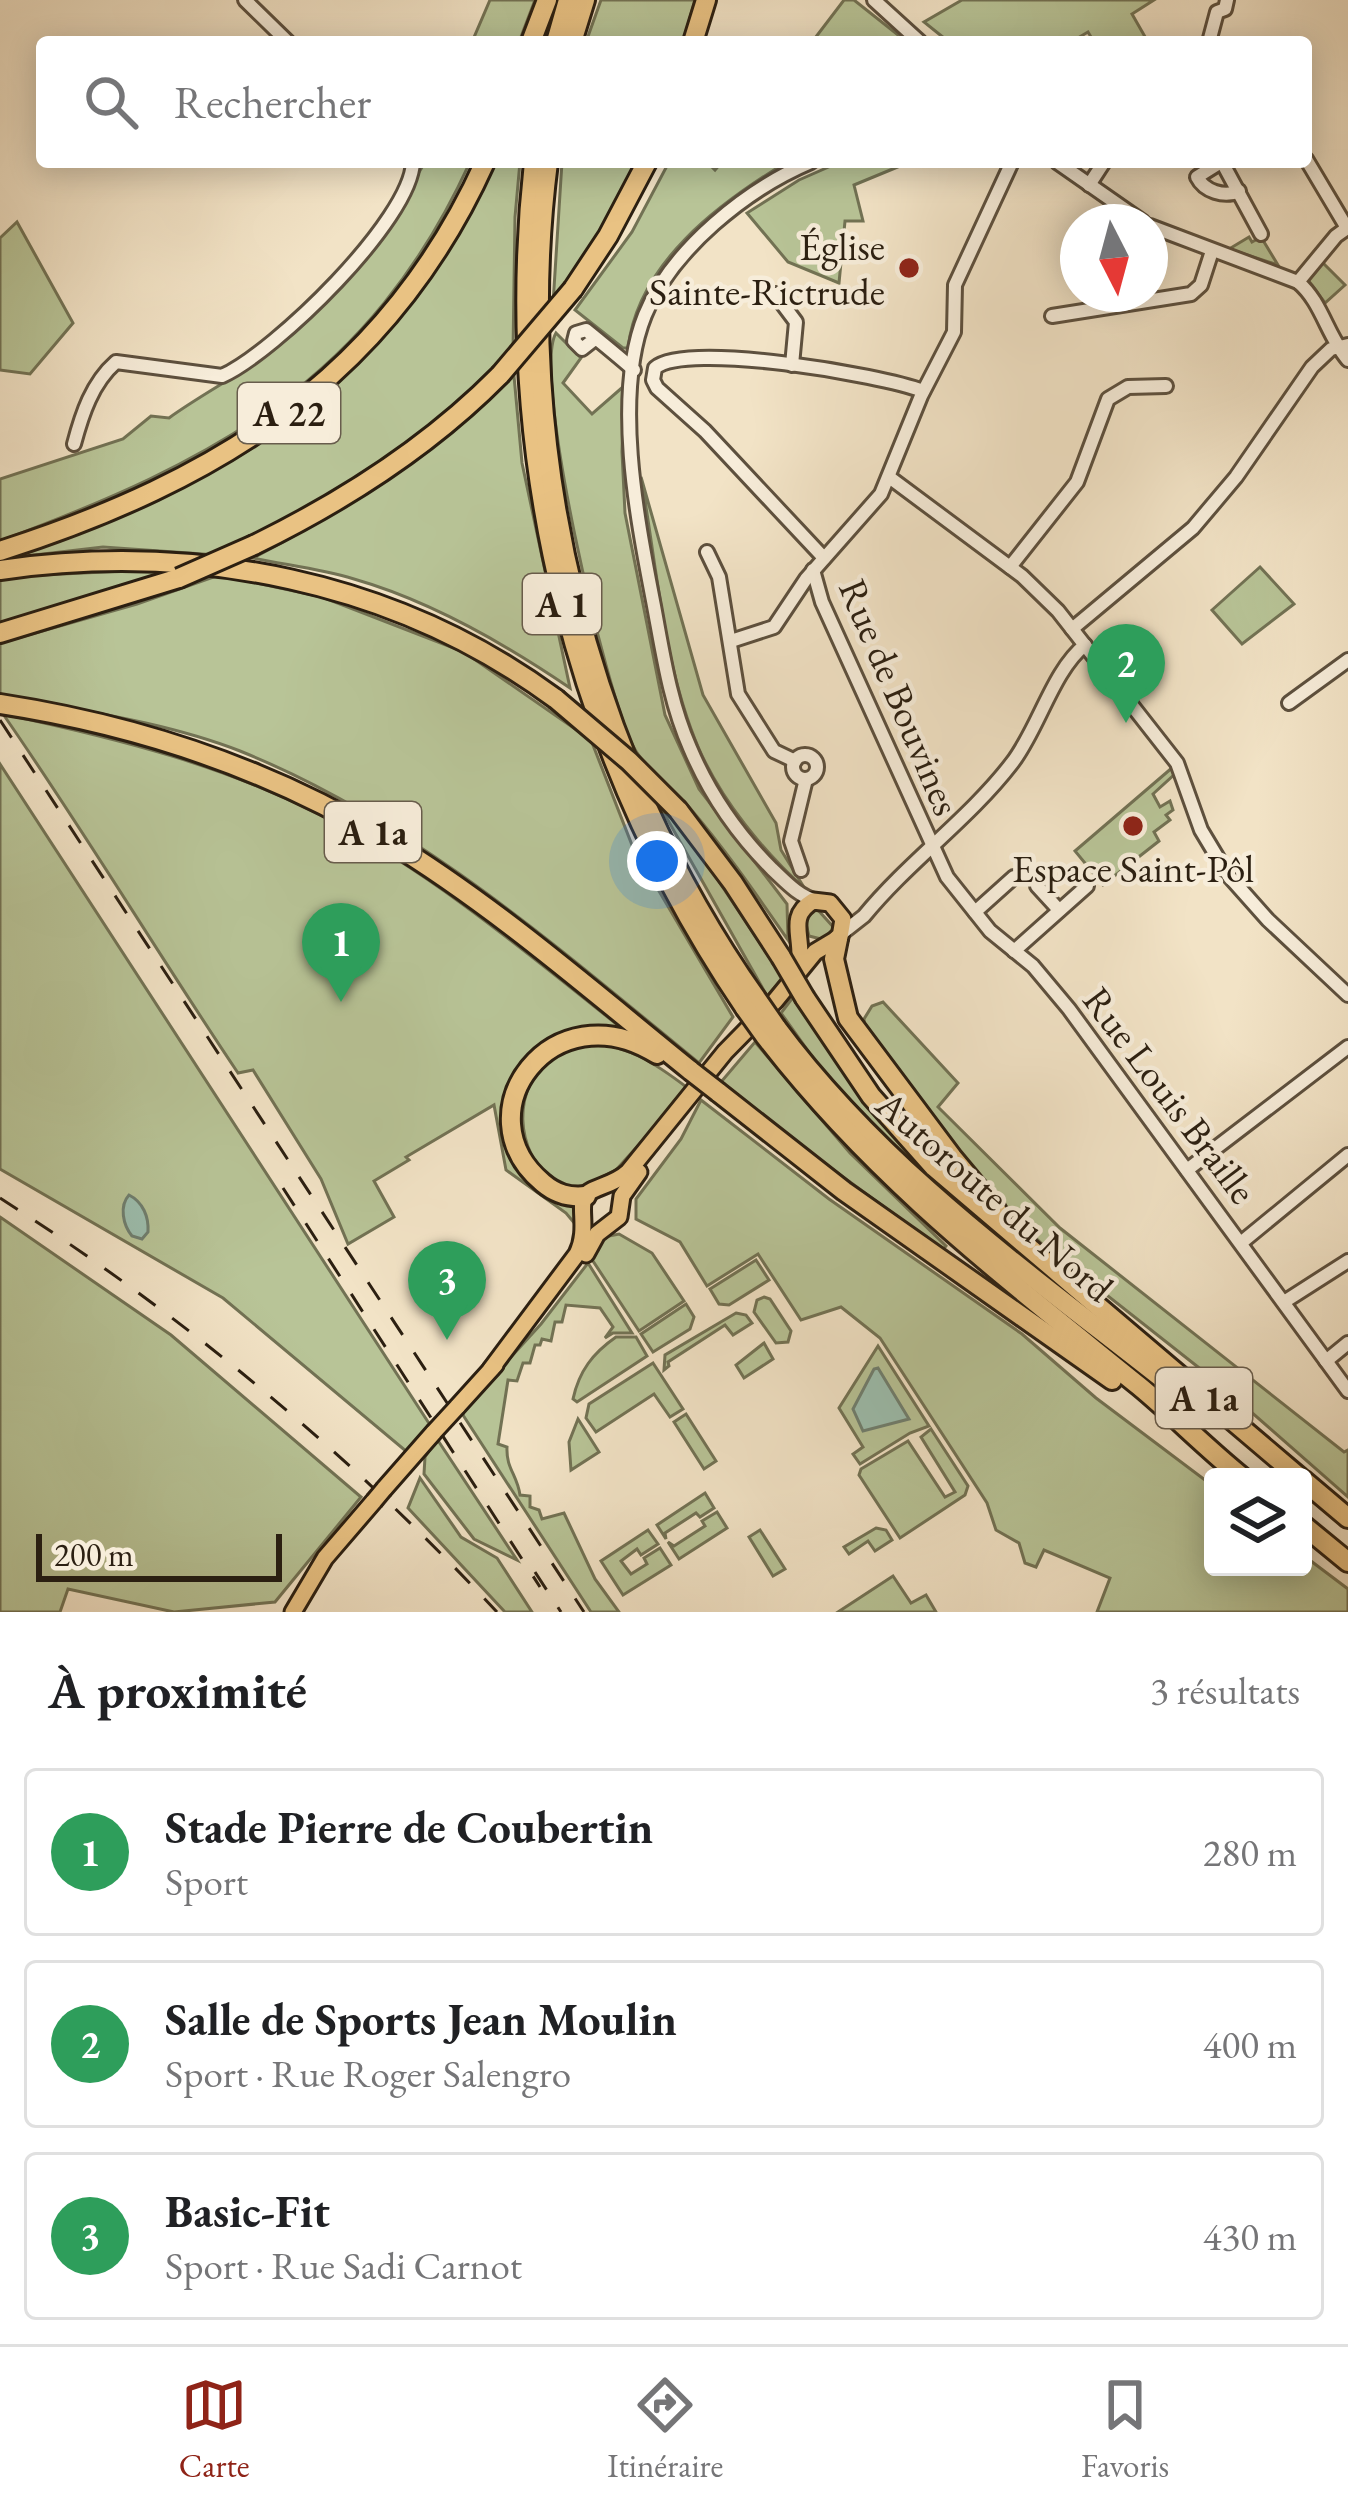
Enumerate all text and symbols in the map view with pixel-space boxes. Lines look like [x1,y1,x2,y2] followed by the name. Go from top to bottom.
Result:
[36,36,1312,168] search box
[78,69,144,135] icon: search
[174,73,371,131] text: Rechercher
[1060,204,1168,312] north arrow
[649,221,885,317] place label: Église Sainte-Rictrude
[896,255,922,281] marker: Église Sainte-Rictrude
[238,383,340,443] road number: A 22
[827,571,973,823] street label: Rue de Bouvines
[523,574,601,634] road number: A 1
[1087,624,1165,723] pin: 2
[325,802,421,862] road number: A 1a
[1120,813,1146,839] marker: Espace Saint-Pôl
[627,831,687,891] your location
[1012,843,1254,894] place label: Espace Saint-Pôl
[302,903,380,1002] pin: 1
[1072,976,1268,1214] street label: Rue Louis Braille
[865,1078,1124,1313] street label: Autoroute du Nord
[408,1241,486,1340] pin: 3
[1156,1368,1252,1428] road number: A 1a
[1204,1468,1312,1576] map controls
[1204,1468,1312,1576] button: layers
[36,1528,282,1581] scale bar
[54,1533,134,1576] text: 200 m
[48,1657,307,1723] text: À proximité
[1150,1665,1300,1716] text: 3 résultats
[165,1798,653,1856] text: Stade Pierre de Coubertin
[80,1827,100,1878] text: 1
[1203,1827,1297,1878] text: 280 m
[165,1856,248,1907] text: Sport
[165,1990,677,2048] text: Salle de Sports Jean Moulin
[80,2019,100,2070] text: 2
[1203,2019,1297,2070] text: 400 m
[165,2048,571,2099] text: Sport · Rue Roger Salengro
[165,2182,330,2240] text: Basic-Fit
[80,2211,100,2262] text: 3
[1203,2211,1297,2262] text: 430 m
[165,2240,522,2291] text: Sport · Rue Sadi Carnot
[179,2372,250,2487] tab: Carte
[607,2372,723,2487] tab: Itinéraire
[1081,2372,1169,2487] tab: Favoris

